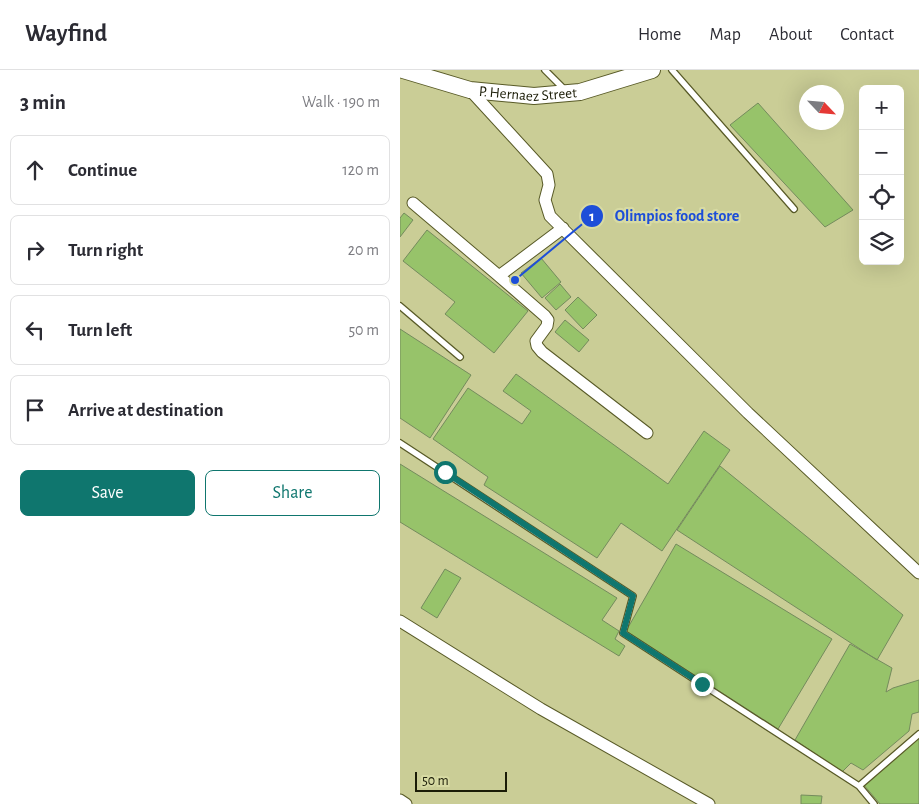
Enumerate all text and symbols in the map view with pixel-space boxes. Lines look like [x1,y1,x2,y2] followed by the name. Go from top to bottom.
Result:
[25,22,107,46] text: Wayfind
[638,26,681,44] text: Home
[709,26,741,44] text: Map
[769,26,812,44] text: About
[840,26,894,44] text: Contact
[478,84,578,104] street label: P. Hernaez Street
[799,85,844,130] north arrow
[859,85,904,265] map controls
[859,85,904,130] button: +
[20,92,66,113] text: 3 min
[302,94,380,110] text: Walk · 190 m
[859,130,904,175] button: −
[21,156,49,184] icon: ahead
[68,161,137,180] text: Continue
[342,162,379,178] text: 120 m
[859,175,904,220] button: locate
[580,200,749,231] callout: Olimpios food store
[615,208,740,224] text: Olimpios food store
[589,209,595,224] text: 1
[859,220,904,265] button: layers
[21,236,49,264] icon: right
[68,241,143,260] text: Turn right
[348,242,379,258] text: 20 m
[21,316,49,344] icon: left
[68,321,132,340] text: Turn left
[348,322,379,338] text: 50 m
[21,396,49,424] icon: arrive
[68,401,224,420] text: Arrive at destination
[434,461,457,484] route start
[20,470,195,516] button: Save
[205,470,380,516] button: Share
[691,673,714,696] route end
[415,769,508,792] scale bar
[422,774,449,788] text: 50 m

